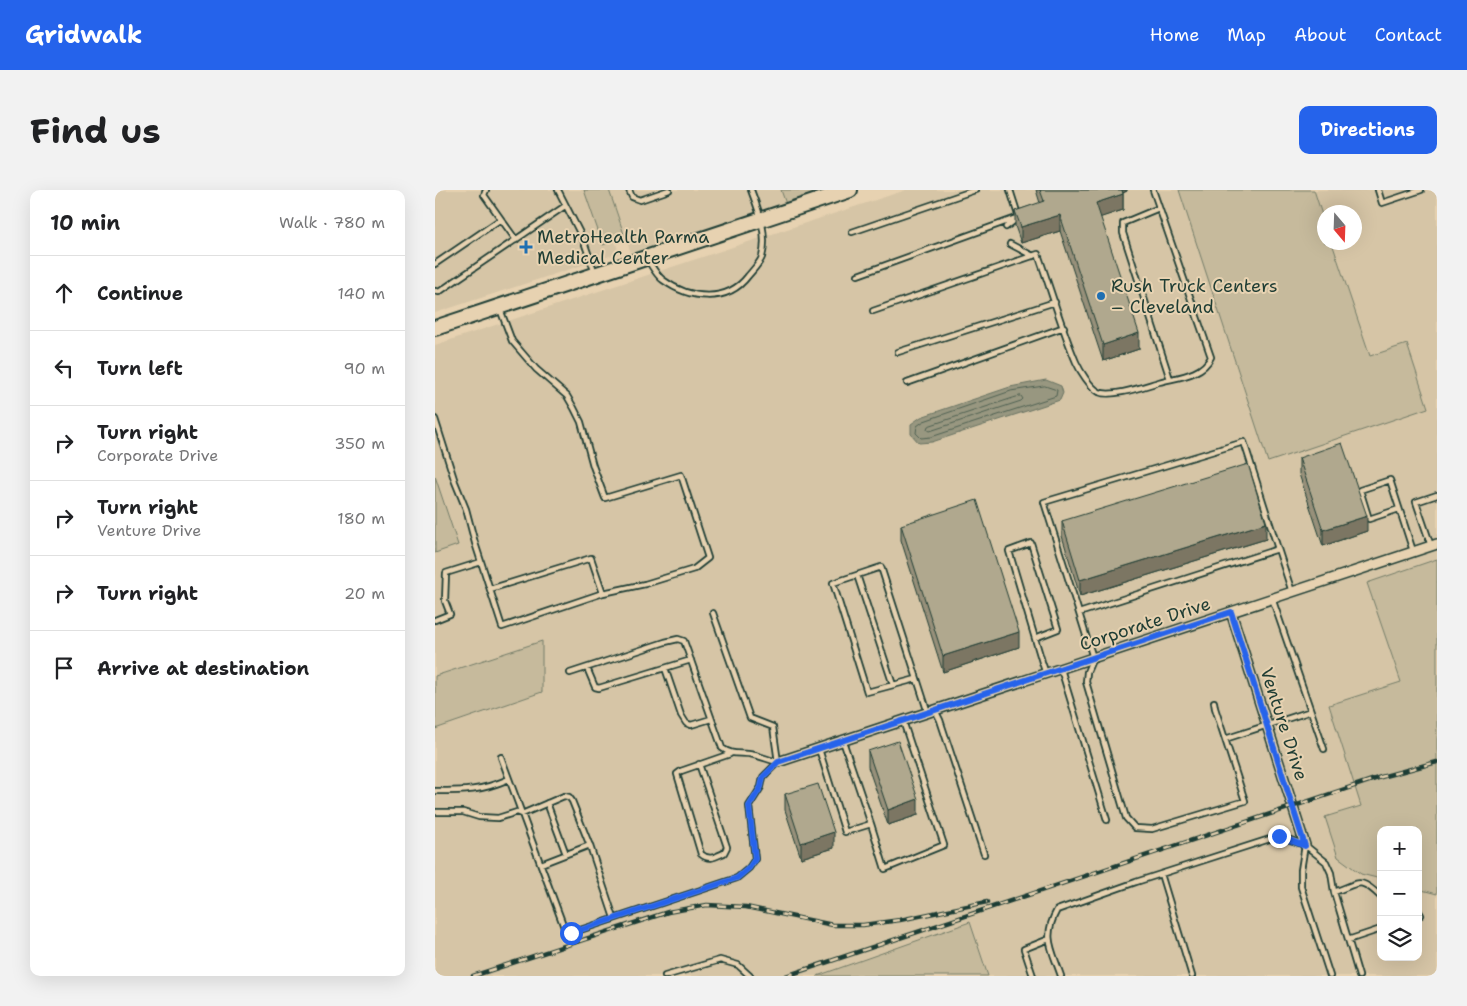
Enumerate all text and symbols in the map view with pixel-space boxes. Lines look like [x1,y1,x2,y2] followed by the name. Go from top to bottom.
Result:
[25,19,142,51] text: Gridwalk
[1150,23,1199,47] text: Home
[1227,23,1266,47] text: Map
[1294,23,1347,47] text: About
[1375,23,1442,47] text: Contact
[1299,106,1437,154] button: Directions
[30,107,161,154] text: Find us
[1317,205,1362,250] north arrow
[50,209,120,237] text: 10 min
[279,212,385,233] text: Walk · 780 m
[537,225,709,270] place label: MetroHealth Parma Medical Center
[519,240,533,254] marker: MetroHealth Parma Medical Center
[1111,274,1278,319] place label: Rush Truck Centers – Cleveland
[50,279,78,307] icon: ahead
[97,281,183,306] text: Continue
[338,283,385,304] text: 140 m
[1095,290,1107,302] marker: Rush Truck Centers – Cleveland
[50,354,78,382] icon: left
[97,356,183,381] text: Turn left
[344,358,385,379] text: 90 m
[97,420,198,445] text: Turn right
[50,429,78,457] icon: right
[334,433,385,454] text: 350 m
[97,445,218,466] text: Corporate Drive
[97,495,198,520] text: Turn right
[50,504,78,532] icon: right
[337,508,385,529] text: 180 m
[97,520,201,541] text: Venture Drive
[50,579,78,607] icon: right
[97,581,198,606] text: Turn right
[344,583,385,604] text: 20 m
[1076,592,1214,656] street label: Corporate Drive
[50,654,78,682] icon: arrive
[97,656,309,681] text: Arrive at destination
[1254,664,1314,784] street label: Venture Drive
[1268,825,1291,848] route end
[1377,826,1422,961] map controls
[1377,826,1422,871] button: +
[1377,871,1422,916] button: −
[1377,916,1422,961] button: layers
[560,922,583,945] route start

